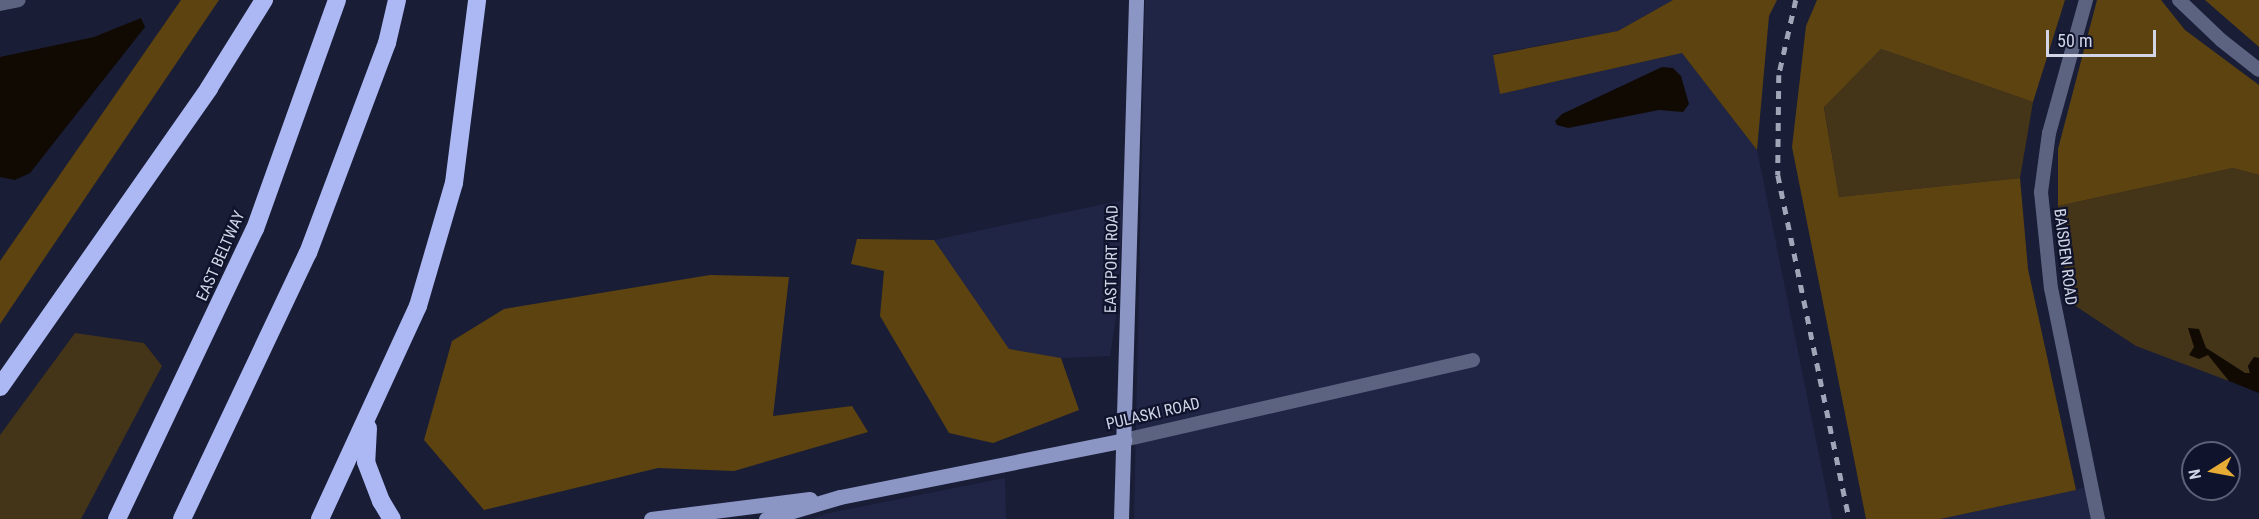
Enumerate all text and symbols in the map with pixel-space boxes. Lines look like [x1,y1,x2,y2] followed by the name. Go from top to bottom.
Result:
[2049,18,2158,56] scale bar
[2057,30,2092,51] text: 50 m
[1101,205,1123,313] street label: EASTPORT ROAD
[193,208,249,304] street label: EAST BELTWAY
[2050,208,2080,306] street label: BAISDEN ROAD
[1104,394,1202,434] street label: PULASKI ROAD
[2181,441,2241,501] north arrow
[2185,468,2205,481] text: N

